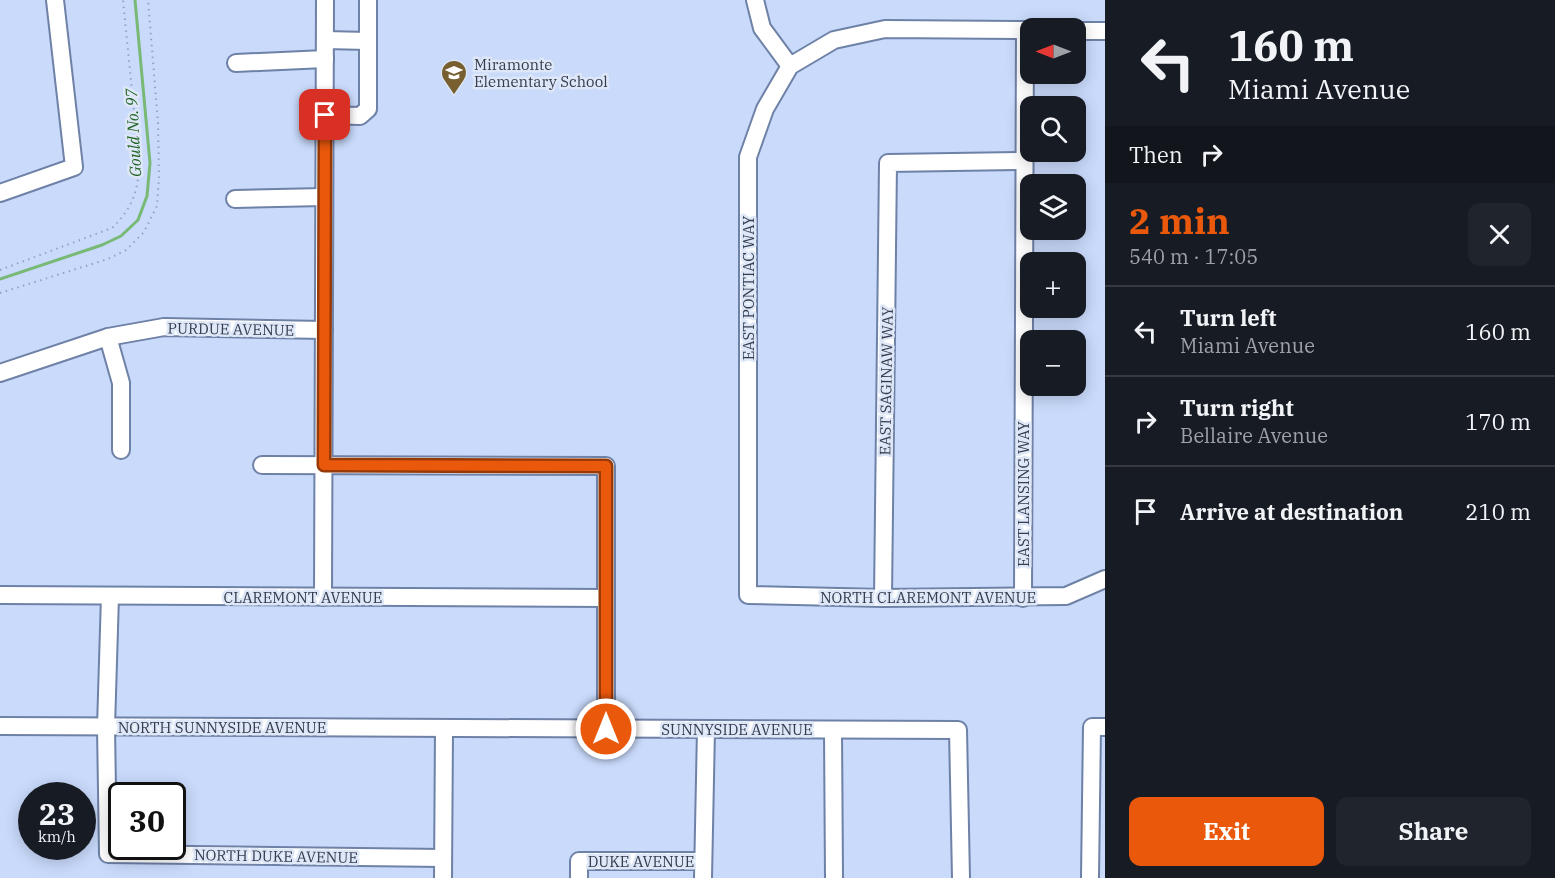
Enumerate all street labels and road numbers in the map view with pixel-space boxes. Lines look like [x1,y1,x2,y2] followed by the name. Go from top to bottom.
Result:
[739,215,758,360] street label: EAST PONTIAC WAY
[875,306,897,455] street label: EAST SAGINAW WAY
[168,318,294,340] street label: PURDUE AVENUE
[1014,421,1033,567] street label: EAST LANSING WAY
[224,588,382,607] street label: CLAREMONT AVENUE
[820,588,1036,607] street label: NORTH CLAREMONT AVENUE
[118,718,326,737] street label: NORTH SUNNYSIDE AVENUE
[661,720,813,739] street label: SUNNYSIDE AVENUE
[194,845,358,867] street label: NORTH DUKE AVENUE
[588,852,694,871] street label: DUKE AVENUE

